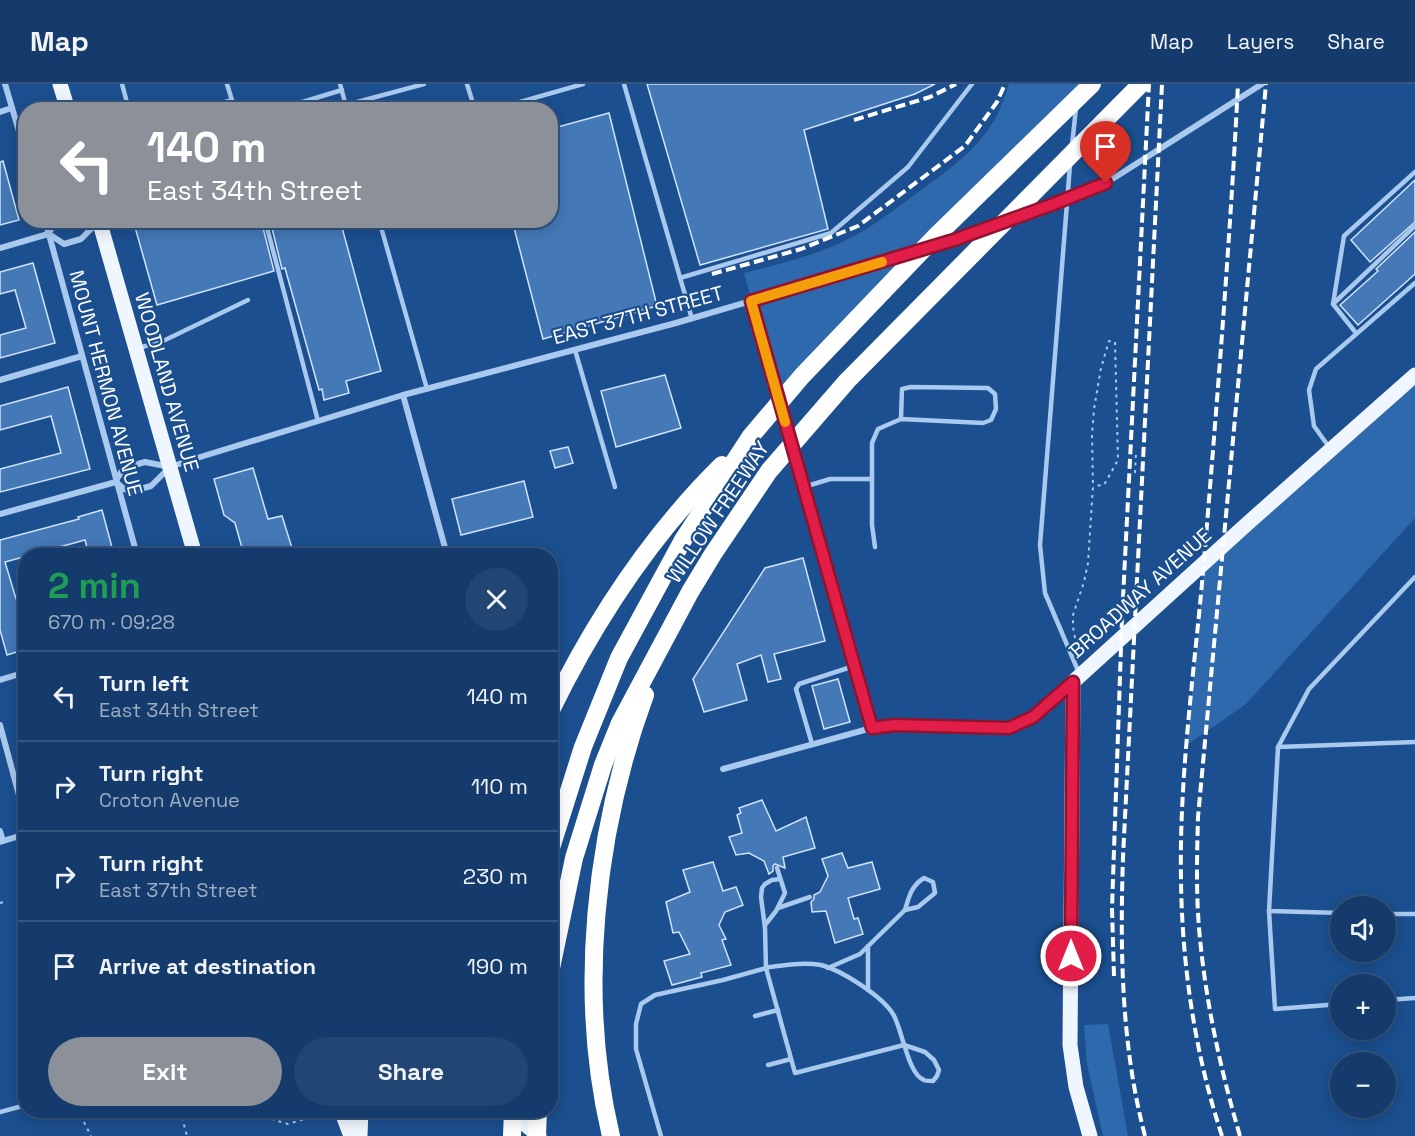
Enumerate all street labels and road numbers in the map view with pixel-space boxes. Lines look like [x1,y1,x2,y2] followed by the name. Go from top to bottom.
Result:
[63,267,149,499] street label: MOUNT HERMON AVENUE
[550,280,726,350] street label: EAST 37TH STREET
[129,290,205,474] street label: WOODLAND AVENUE
[661,436,775,588] street label: WILLOW FREEWAY
[1063,522,1217,664] street label: BROADWAY AVENUE

